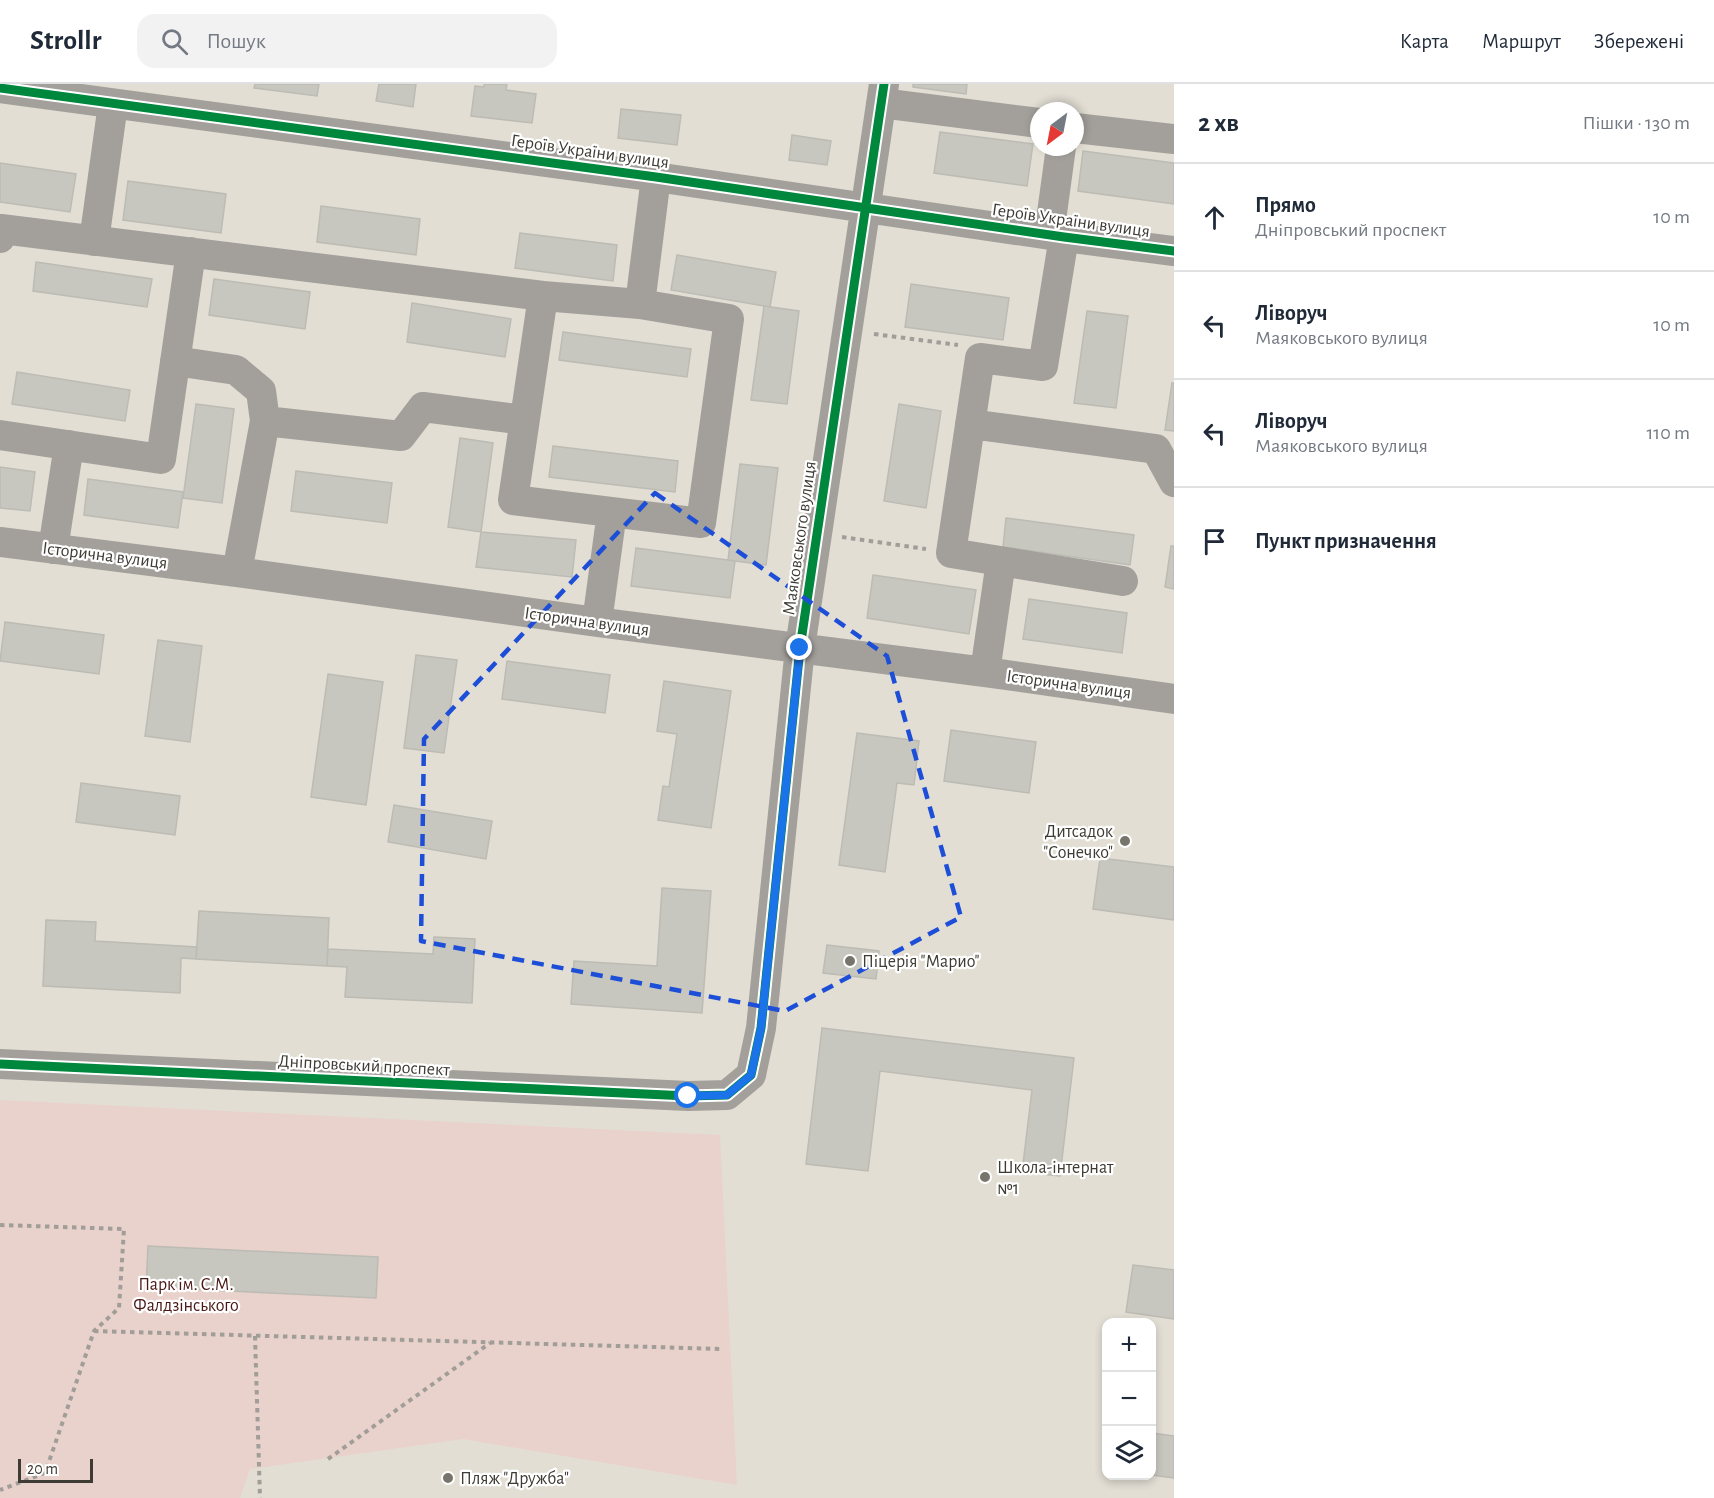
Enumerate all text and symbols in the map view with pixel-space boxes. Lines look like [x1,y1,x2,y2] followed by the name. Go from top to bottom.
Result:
[137,14,557,68] search box
[158,25,191,58] icon: search
[30,27,101,55] text: Strollr
[206,30,266,52] text: Пошук
[1400,31,1449,52] text: Карта
[1482,31,1561,52] text: Маршрут
[1594,31,1684,52] text: Збережені
[1030,102,1084,156] north arrow
[1198,110,1239,136] text: 2 хв
[1582,113,1690,133] text: Пішки · 130 m
[510,132,670,172] street label: Героїв України вулиця
[1255,194,1316,216] text: Прямо
[991,201,1151,241] street label: Героїв України вулиця
[1198,201,1231,234] icon: ahead
[1653,207,1690,227] text: 10 m
[1255,220,1446,240] text: Дніпровський проспект
[1255,302,1328,324] text: Ліворуч
[1198,309,1231,342] icon: left
[1653,315,1690,335] text: 10 m
[1255,328,1428,348] text: Маяковського вулиця
[1255,410,1328,432] text: Ліворуч
[1198,417,1231,450] icon: left
[1646,423,1690,443] text: 110 m
[1255,436,1428,456] text: Маяковського вулиця
[780,460,820,616] street label: Маяковського вулиця
[1198,525,1231,558] icon: arrive
[1255,530,1437,552] text: Пункт призначення
[41,539,168,573] street label: Історична вулиця
[523,604,650,640] street label: Історична вулиця
[786,634,812,660] route end
[1005,667,1132,703] street label: Історична вулиця
[1043,823,1114,862] place label: Дитсадок "Сонечко"
[1118,834,1132,848] marker: Дитсадок "Сонечко"
[862,953,979,971] place label: Піцерія "Марио"
[843,954,857,968] marker: Піцерія "Марио"
[278,1053,451,1080] street label: Дніпровський проспект
[674,1082,700,1108] route start
[997,1159,1114,1198] place label: Школа-інтернат №1
[978,1170,992,1184] marker: Школа-інтернат №1
[133,1276,239,1315] park label: Парк ім. С.М. Фалдзінського
[1102,1318,1156,1480] map controls
[1102,1318,1156,1372] button: +
[1102,1372,1156,1426] button: −
[1102,1426,1156,1480] button: layers
[18,1456,93,1484] scale bar
[27,1461,58,1477] text: 20 m
[460,1469,569,1488] place label: Пляж "Дружба"
[441,1471,455,1485] marker: Пляж "Дружба"

